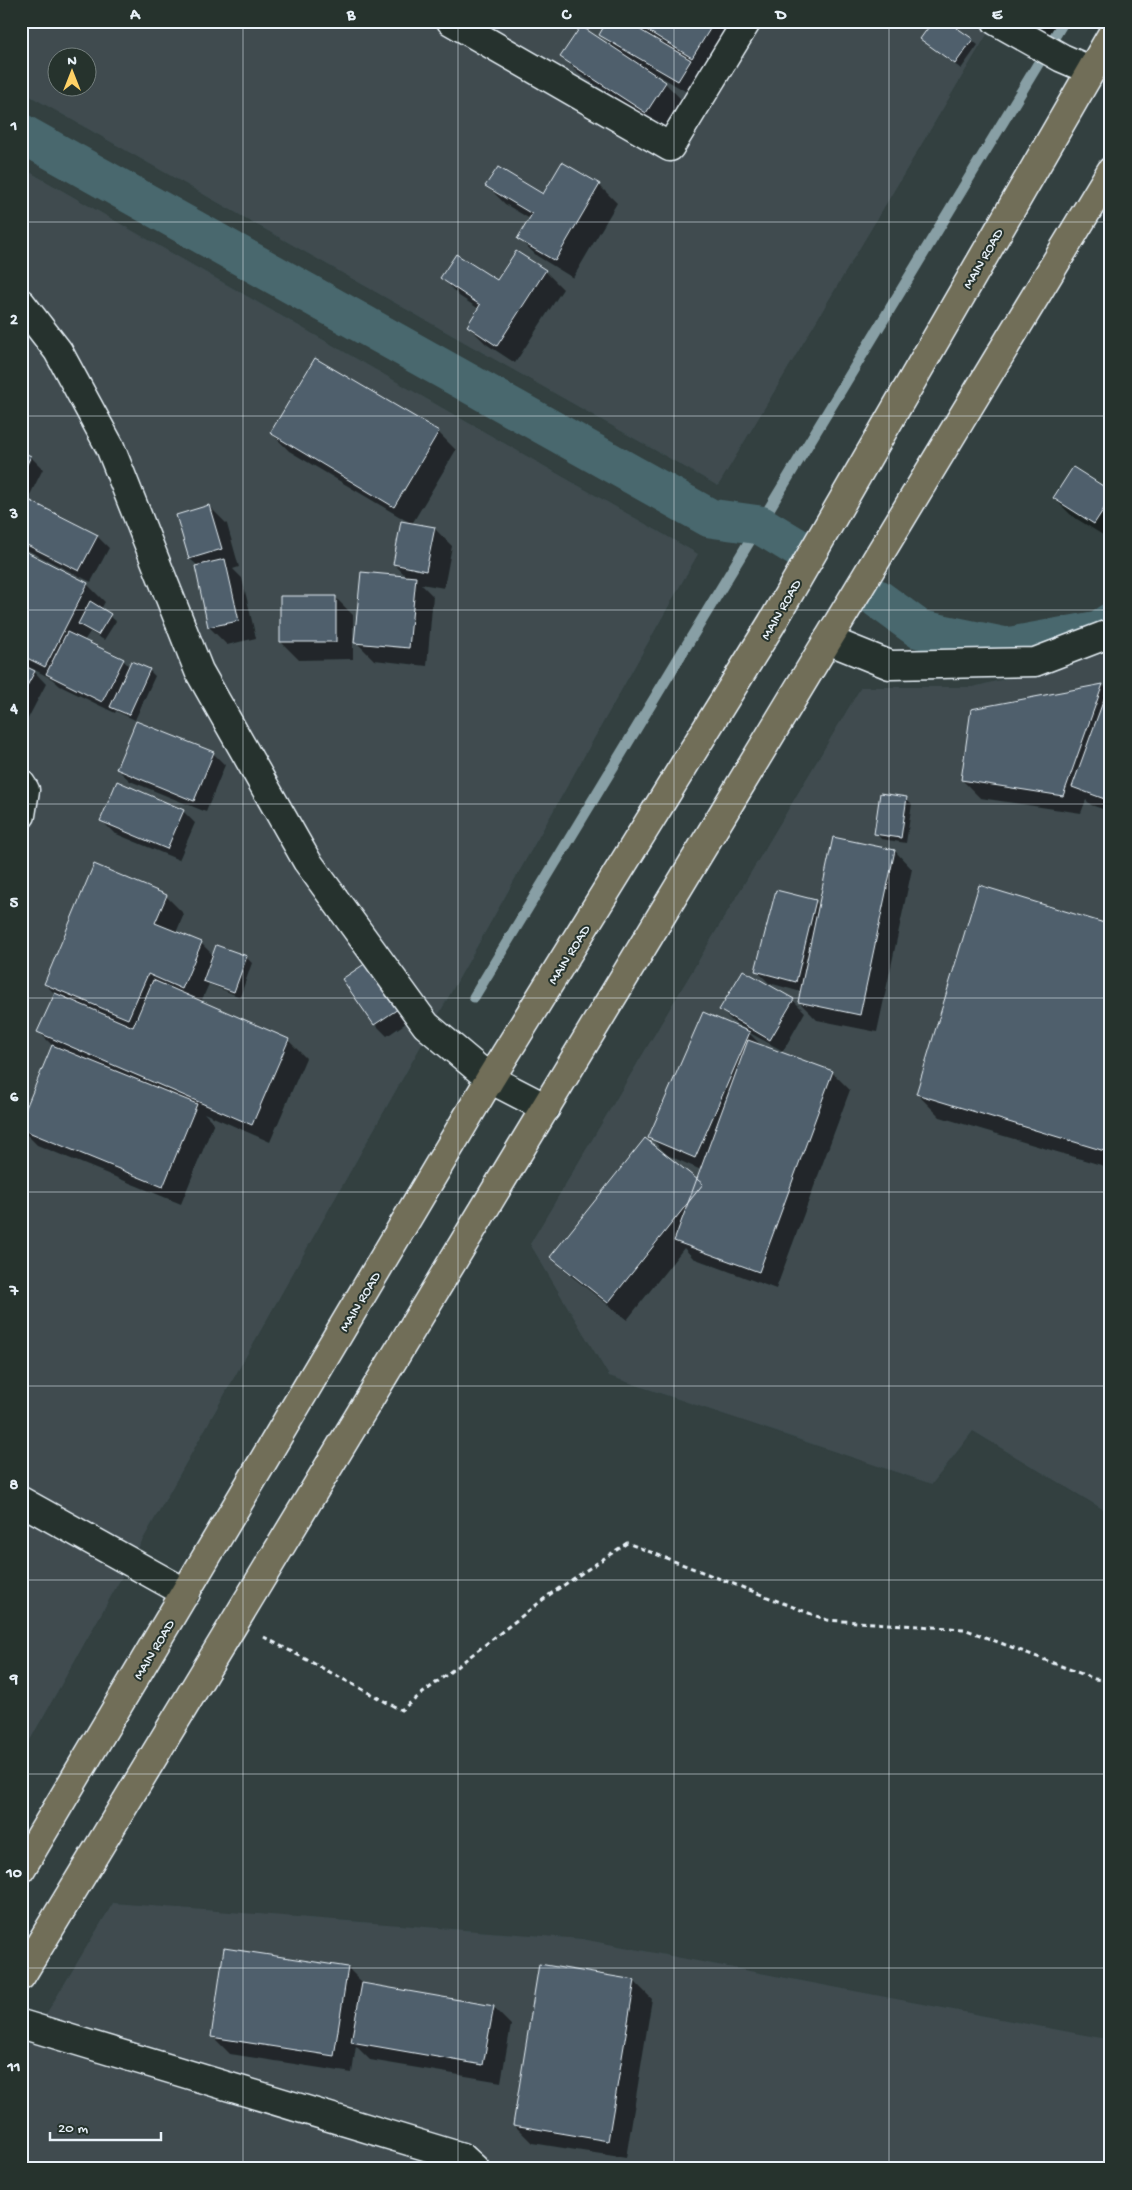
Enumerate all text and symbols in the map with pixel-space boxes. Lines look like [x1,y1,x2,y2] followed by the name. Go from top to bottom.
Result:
[129,7,141,26] text: A
[346,7,356,26] text: B
[561,7,572,26] text: C
[774,7,787,26] text: D
[992,7,1003,26] text: E
[48,48,98,98] north arrow
[67,53,77,70] text: N
[10,118,17,137] text: 1
[960,225,1009,292] street label: MAIN ROAD
[10,312,18,331] text: 2
[9,506,18,525] text: 3
[758,576,807,643] street label: MAIN ROAD
[9,701,18,720] text: 4
[10,895,19,914] text: 5
[545,922,596,988] street label: MAIN ROAD
[10,1089,19,1108] text: 6
[337,1268,386,1335] street label: MAIN ROAD
[9,1283,19,1302] text: 7
[10,1477,19,1496] text: 8
[131,1616,180,1683] street label: MAIN ROAD
[9,1671,18,1690] text: 9
[5,1865,22,1884] text: 10
[7,2059,20,2078] text: 11
[50,2110,161,2142] scale bar
[58,2120,88,2138] text: 20 m

